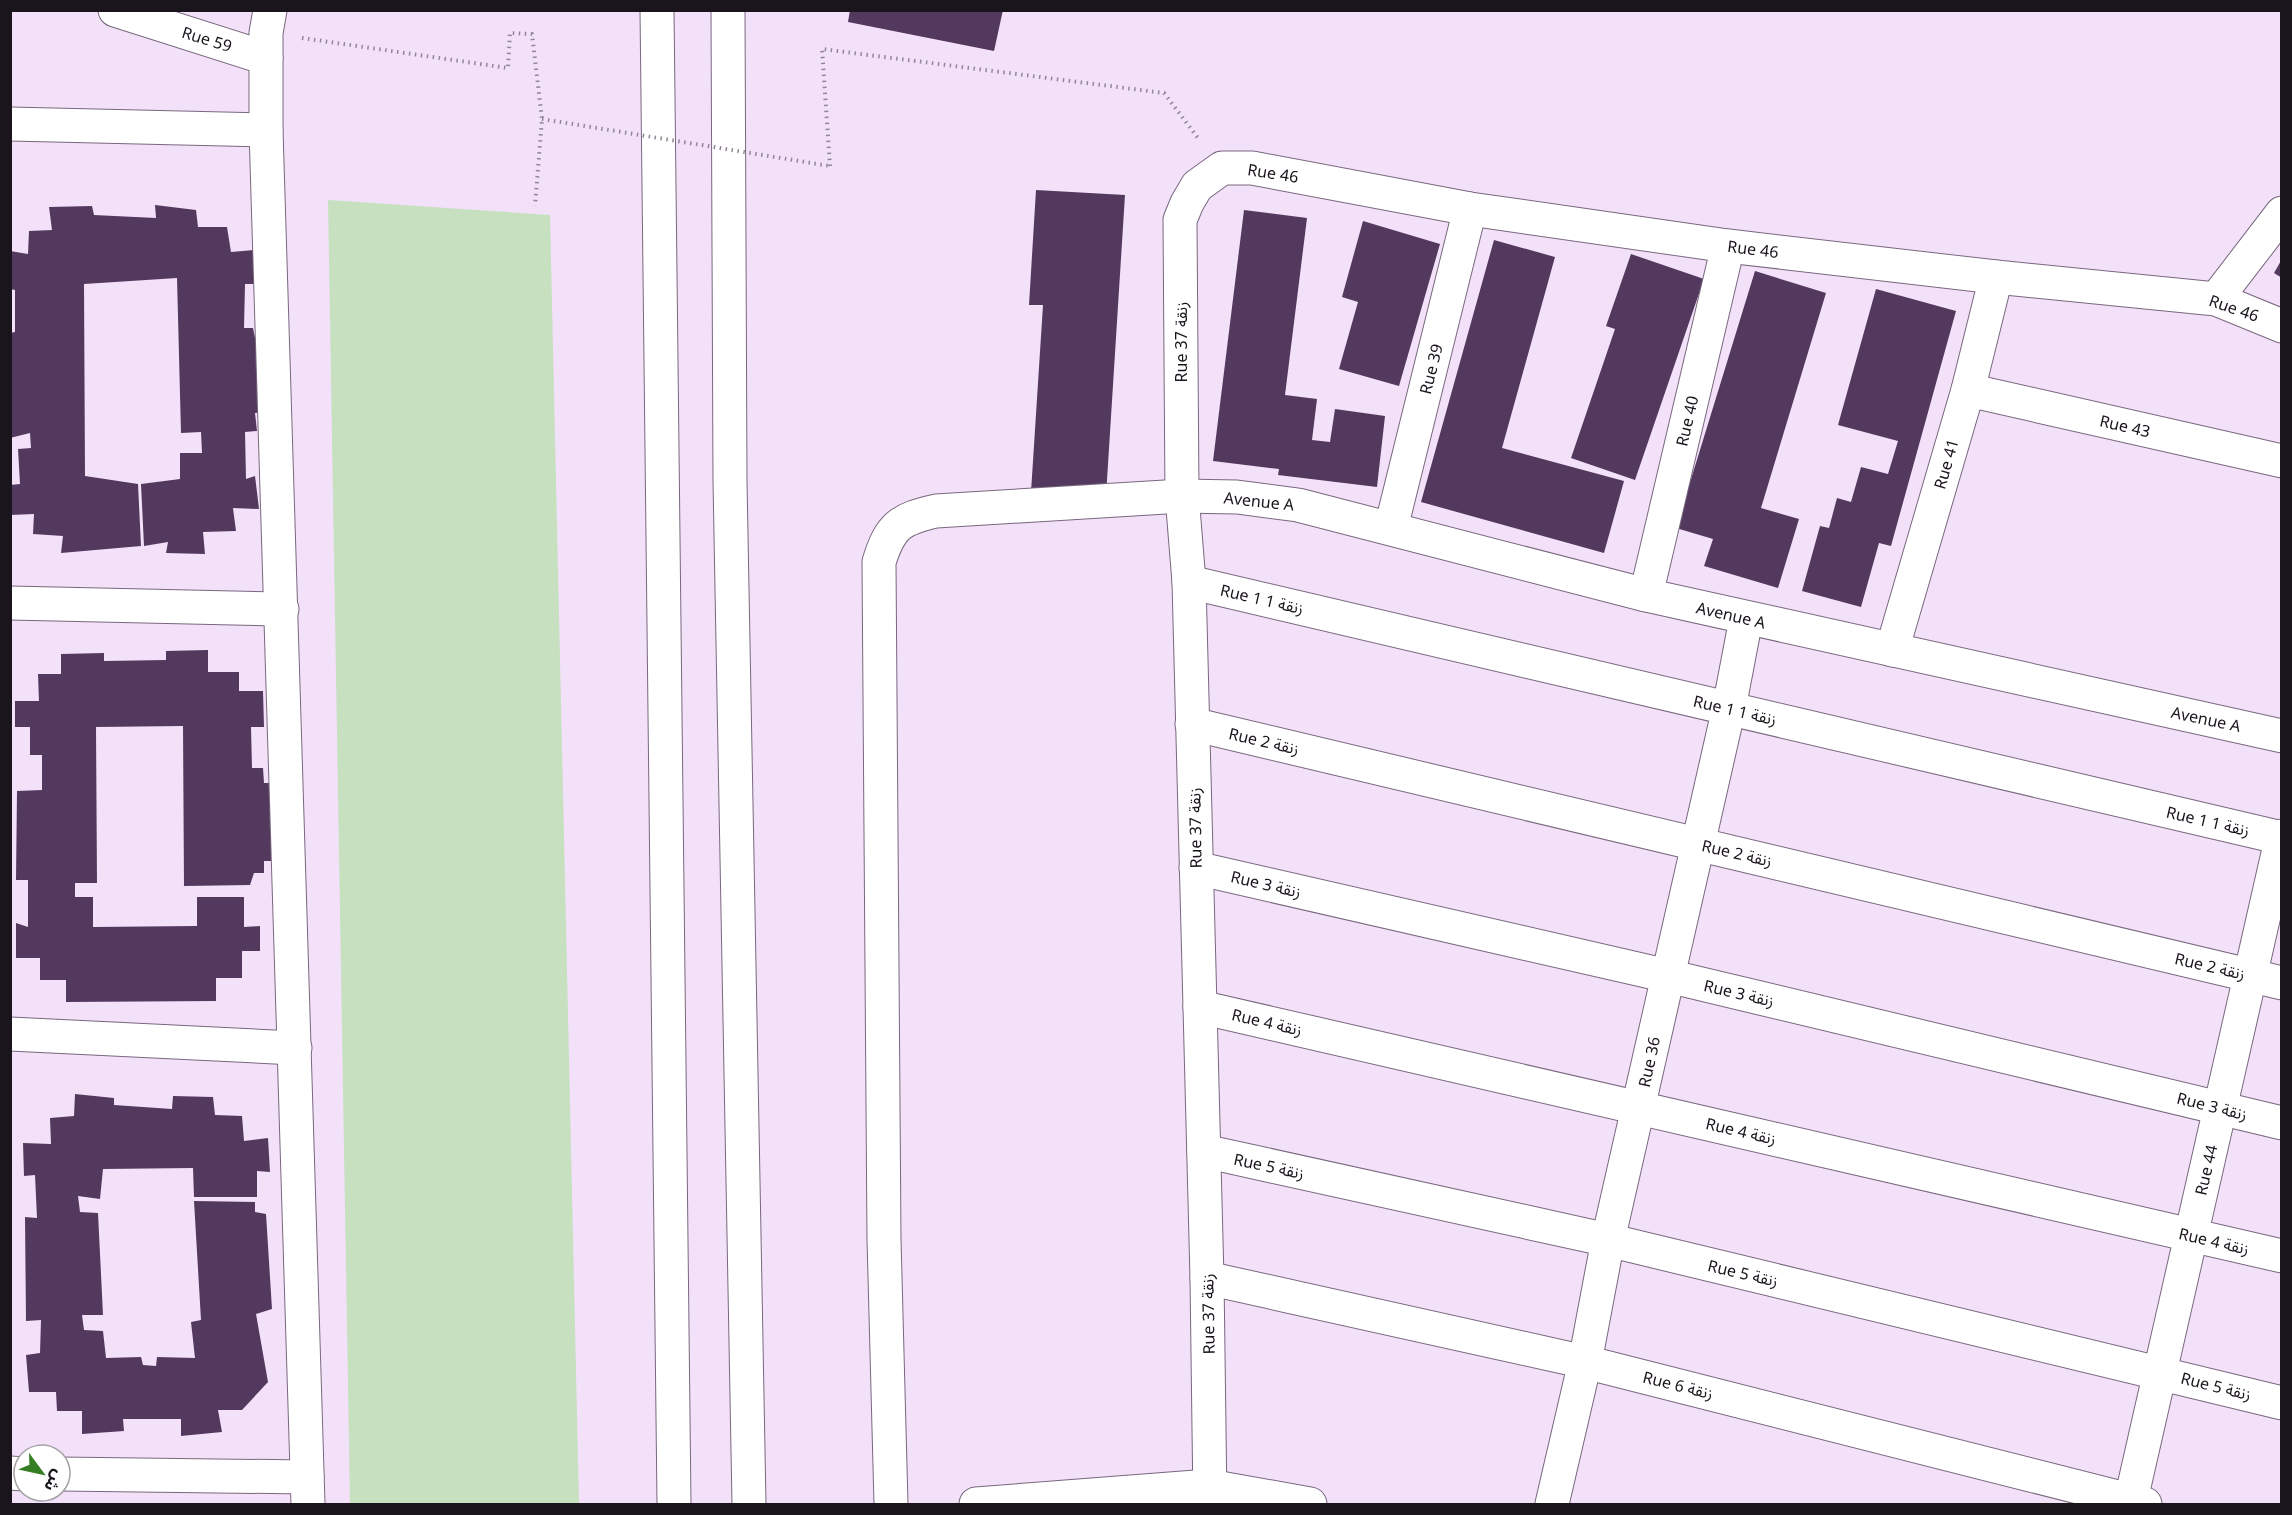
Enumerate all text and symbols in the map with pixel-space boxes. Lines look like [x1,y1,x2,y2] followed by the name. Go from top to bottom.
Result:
[179,21,235,57] street label: Rue 59
[1246,158,1300,188] street label: Rue 46
[1726,235,1780,263] street label: Rue 46
[2206,289,2262,327] street label: Rue 46
[1170,302,1192,382] street label: Rue 37 زنقة
[1414,341,1448,397] street label: Rue 39
[1671,394,1703,448] street label: Rue 40
[2098,410,2152,442] street label: Rue 43
[1928,436,1964,492] street label: Rue 41
[1223,486,1296,516] street label: Avenue A
[1218,579,1306,619] street label: Rue 1 زنقة 1
[1694,596,1769,634] street label: Avenue A
[1691,690,1779,730] street label: Rue 1 زنقة 1
[2169,701,2244,737] street label: Avenue A
[1227,722,1301,760] street label: Rue 2 زنقة
[1183,787,1207,869] street label: Rue 37 زنقة
[2164,801,2252,841] street label: Rue 1 زنقة 1
[1700,834,1774,872] street label: Rue 2 زنقة
[1229,865,1303,903] street label: Rue 3 زنقة
[2173,947,2247,985] street label: Rue 2 زنقة
[1702,974,1776,1012] street label: Rue 3 زنقة
[1230,1003,1304,1041] street label: Rue 4 زنقة
[1633,1035,1665,1089] street label: Rue 36
[2175,1087,2249,1125] street label: Rue 3 زنقة
[1704,1112,1778,1150] street label: Rue 4 زنقة
[2190,1143,2222,1197] street label: Rue 44
[1232,1148,1306,1184] street label: Rue 5 زنقة
[2177,1222,2251,1260] street label: Rue 4 زنقة
[1706,1254,1780,1292] street label: Rue 5 زنقة
[1196,1273,1220,1355] street label: Rue 37 زنقة
[1641,1366,1715,1404] street label: Rue 6 زنقة
[2179,1367,2253,1405] street label: Rue 5 زنقة
[12,1443,72,1503] north arrow
[39,1466,70,1496] text: ش

